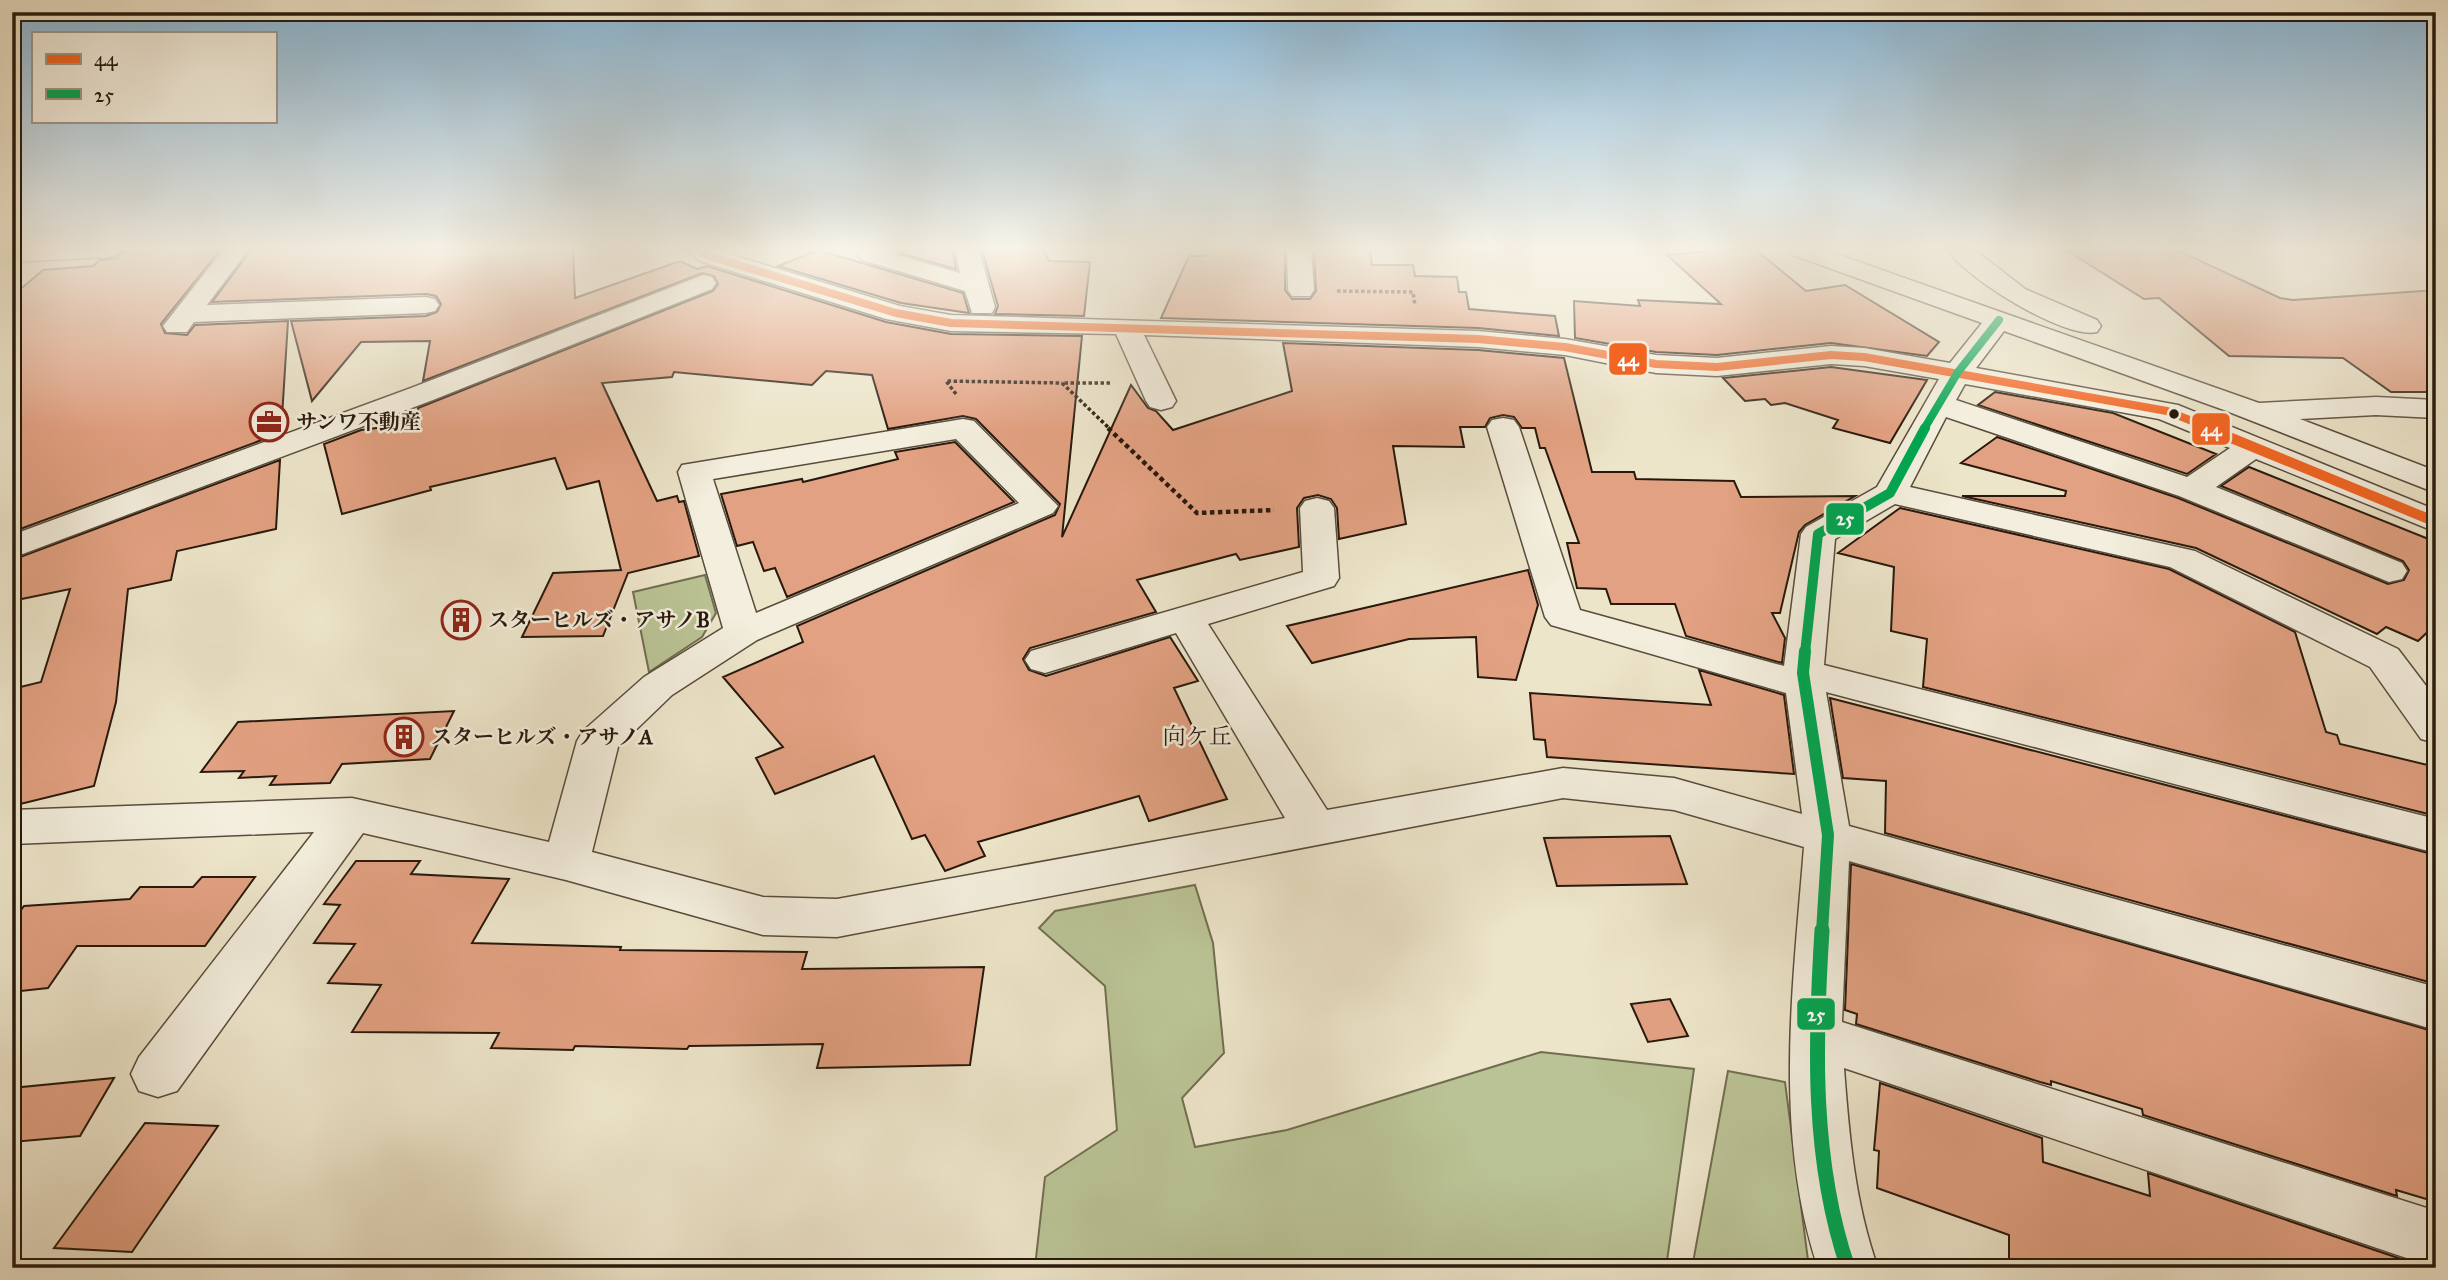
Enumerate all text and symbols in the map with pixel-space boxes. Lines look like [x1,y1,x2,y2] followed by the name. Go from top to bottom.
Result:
[32,32,276,122] legend
[94,46,119,72] text: 44
[94,82,114,108] text: 25
[1608,342,1648,376] line badge: 44
[1617,348,1640,372] text: 44
[248,401,290,443] office icon: サンワ不動産
[2167,407,2181,421] unlabelled marker
[296,409,421,435] place label: サンワ不動産
[2191,412,2231,446] line badge: 44
[2200,418,2223,442] text: 44
[1825,502,1865,536] line badge: 25
[1836,507,1854,530] text: 25
[440,599,482,641] building icon: スターヒルズ・アサノB
[488,607,710,633] place label: スターヒルズ・アサノB
[383,716,425,758] building icon: スターヒルズ・アサノA
[1163,722,1232,750] district label: 向ケ丘
[431,724,654,750] place label: スターヒルズ・アサノA
[1796,997,1836,1031] line badge: 25
[1807,1003,1825,1026] text: 25

